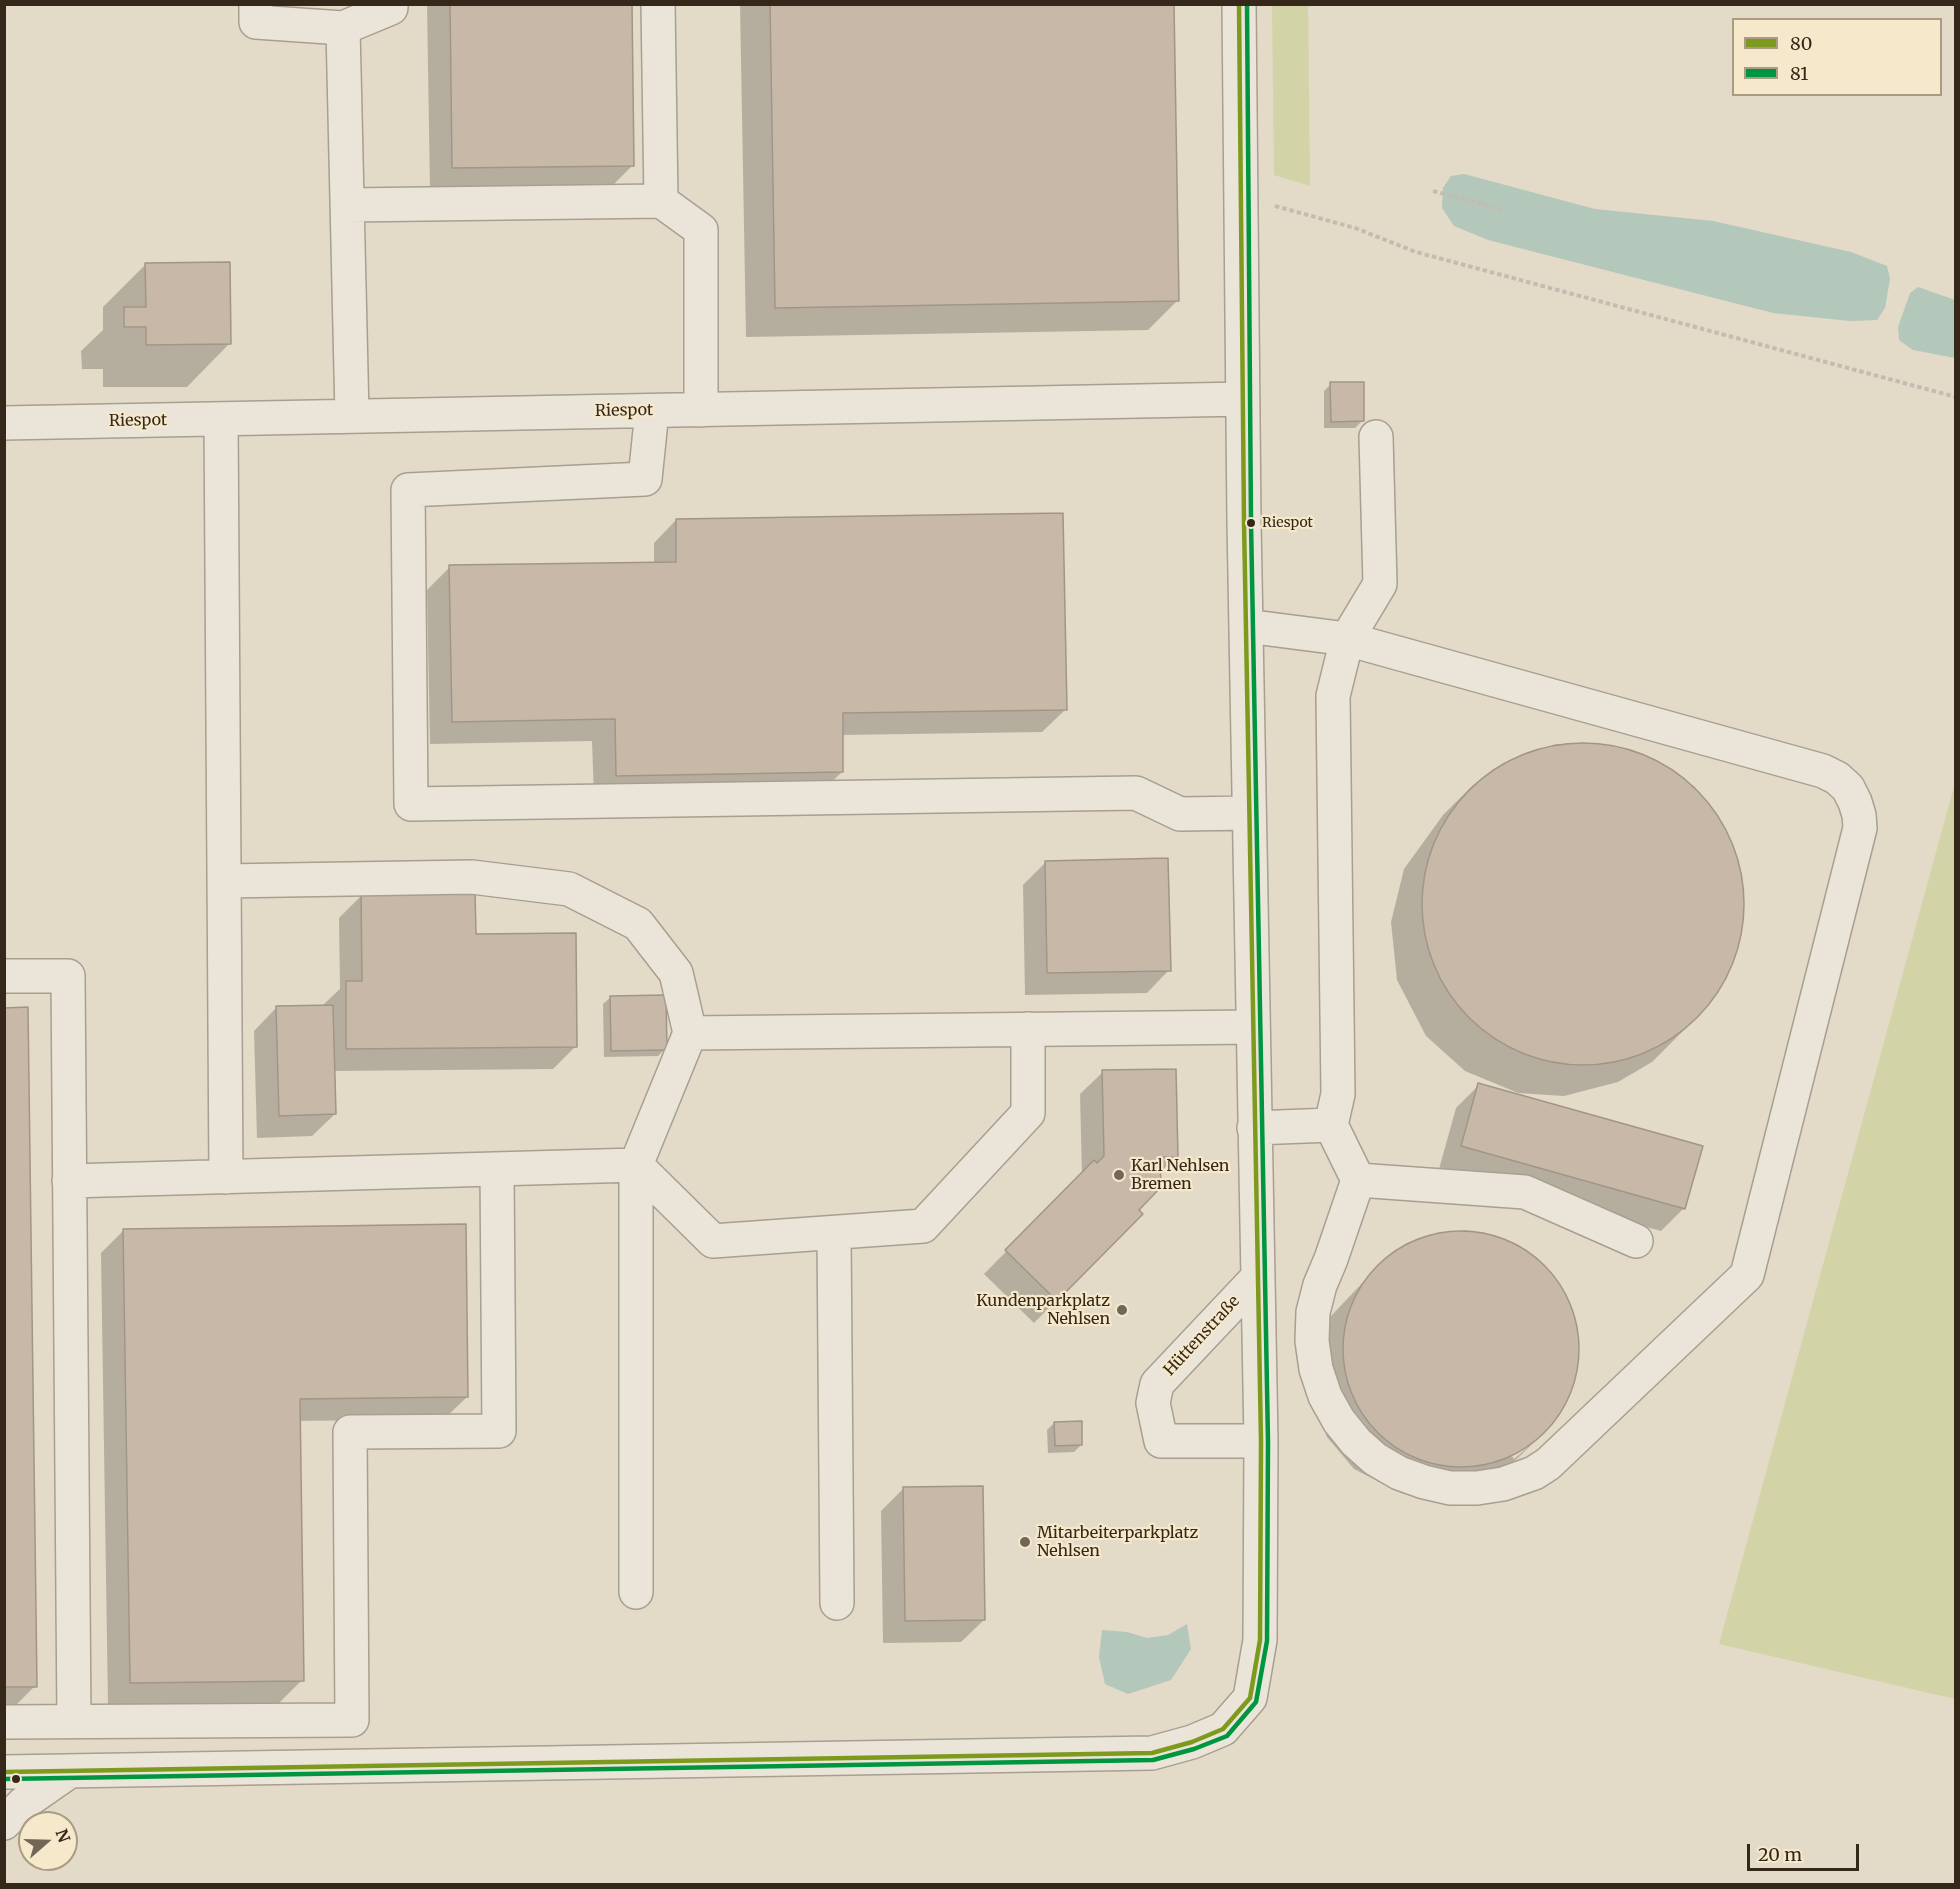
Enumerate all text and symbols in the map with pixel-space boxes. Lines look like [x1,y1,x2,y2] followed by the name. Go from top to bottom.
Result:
[1732,18,1942,96] legend
[1790,32,1812,55] text: 80
[1790,62,1808,85] text: 81
[595,401,653,421] street label: Riespot
[109,411,167,431] street label: Riespot
[1262,515,1313,531] place label: Riespot
[1245,517,1257,529] marker: Riespot
[1131,1156,1229,1194] place label: Karl Nehlsen Bremen
[1112,1168,1126,1182] marker: Karl Nehlsen Bremen
[976,1291,1110,1329] place label: Kundenparkplatz Nehlsen
[1160,1292,1244,1380] street label: Hüttenstraße
[1115,1303,1129,1317] marker: Kundenparkplatz Nehlsen
[1037,1523,1198,1561] place label: Mitarbeiterparkplatz Nehlsen
[1018,1535,1032,1549] marker: Mitarbeiterparkplatz Nehlsen
[10,1773,22,1785] unlabelled marker
[18,1811,78,1871] north arrow
[51,1826,75,1845] text: N
[1750,1832,1862,1870] scale bar
[1758,1843,1802,1866] text: 20 m

